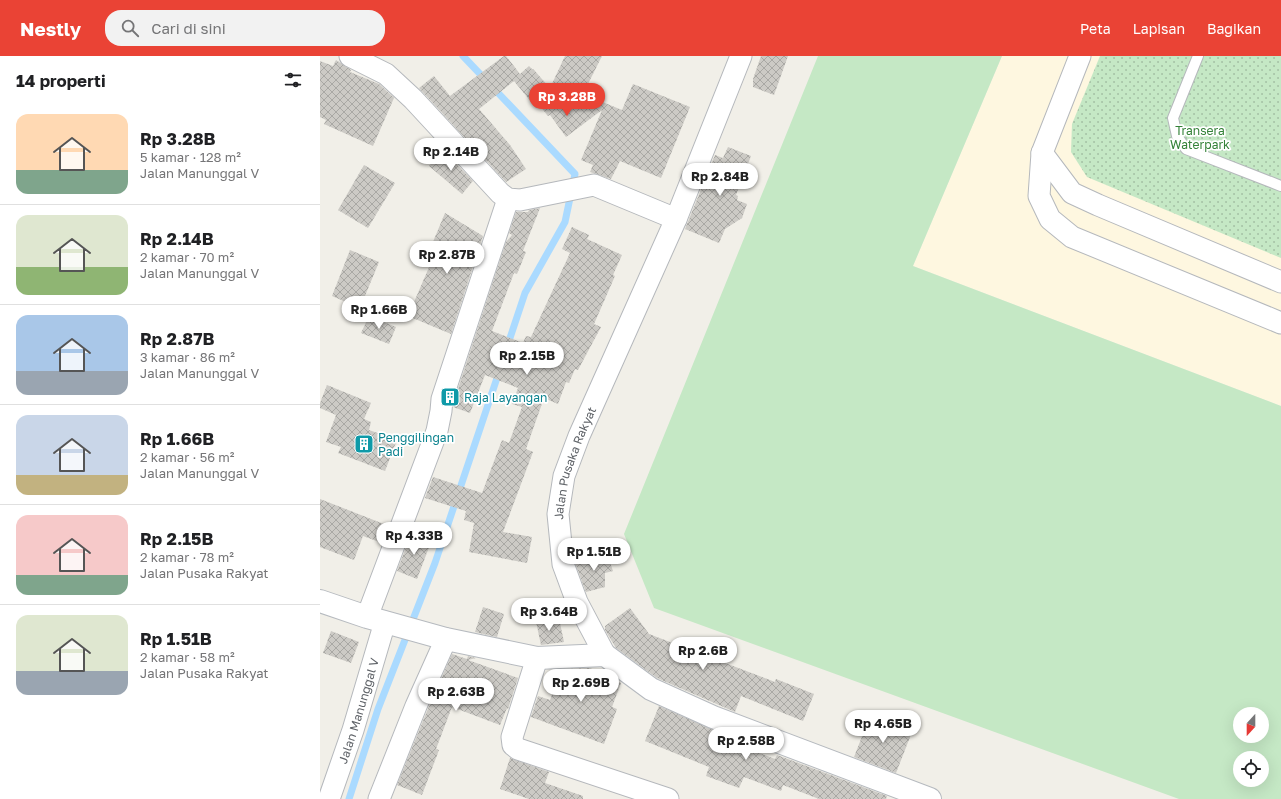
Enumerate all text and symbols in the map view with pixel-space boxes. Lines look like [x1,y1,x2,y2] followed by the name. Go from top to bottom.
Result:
[105,10,385,46] search box
[20,17,81,40] text: Nestly
[119,17,141,39] icon: search
[151,19,226,37] text: Cari di sini
[1080,20,1111,37] text: Peta
[1133,20,1185,37] text: Lapisan
[1207,20,1261,37] text: Bagikan
[282,69,304,91] icon: filters
[16,70,106,91] text: 14 properti
[526,83,608,117] pin: Rp 3.28B
[538,88,596,104] text: Rp 3.28B
[1170,123,1230,152] park label: Transera Waterpark
[140,128,216,149] text: Rp 3.28B
[48,130,96,178] icon: home
[410,138,492,172] pin: Rp 2.14B
[423,143,479,159] text: Rp 2.14B
[140,149,241,165] text: 5 kamar · 128 m²
[679,163,761,197] pin: Rp 2.84B
[140,165,259,181] text: Jalan Manunggal V
[691,168,749,184] text: Rp 2.84B
[140,228,214,249] text: Rp 2.14B
[48,231,96,279] icon: home
[406,241,488,275] pin: Rp 2.87B
[419,246,475,262] text: Rp 2.87B
[140,249,234,265] text: 2 kamar · 70 m²
[140,265,259,281] text: Jalan Manunggal V
[338,296,420,330] pin: Rp 1.66B
[351,301,407,317] text: Rp 1.66B
[140,328,214,349] text: Rp 2.87B
[48,331,96,379] icon: home
[486,342,568,376] pin: Rp 2.15B
[499,347,555,363] text: Rp 2.15B
[140,349,235,365] text: 3 kamar · 86 m²
[140,365,259,381] text: Jalan Manunggal V
[439,386,461,408] building icon: Raja Layangan
[464,390,547,405] place label: Raja Layangan
[550,404,599,521] street label: Jalan Pusaka Rakyat
[140,428,214,449] text: Rp 1.66B
[378,430,454,459] place label: Penggilingan Padi
[48,431,96,479] icon: home
[353,433,375,455] building icon: Penggilingan Padi
[140,449,235,465] text: 2 kamar · 56 m²
[140,465,259,481] text: Jalan Manunggal V
[373,522,455,556] pin: Rp 4.33B
[385,527,443,543] text: Rp 4.33B
[140,528,213,549] text: Rp 2.15B
[48,531,96,579] icon: home
[553,538,635,572] pin: Rp 1.51B
[567,543,621,559] text: Rp 1.51B
[140,549,234,565] text: 2 kamar · 78 m²
[140,565,269,581] text: Jalan Pusaka Rakyat
[508,598,590,632] pin: Rp 3.64B
[520,603,578,619] text: Rp 3.64B
[140,628,212,649] text: Rp 1.51B
[48,631,96,679] icon: home
[666,637,740,671] pin: Rp 2.6B
[678,642,728,658] text: Rp 2.6B
[140,649,235,665] text: 2 kamar · 58 m²
[334,656,381,766] street label: Jalan Manunggal V
[140,665,269,681] text: Jalan Pusaka Rakyat
[540,669,622,703] pin: Rp 2.69B
[552,674,610,690] text: Rp 2.69B
[415,678,497,712] pin: Rp 2.63B
[427,683,485,699] text: Rp 2.63B
[1233,707,1269,743] north arrow
[1233,707,1269,787] map controls
[842,710,924,744] pin: Rp 4.65B
[854,715,912,731] text: Rp 4.65B
[705,727,787,761] pin: Rp 2.58B
[717,732,775,748] text: Rp 2.58B
[1233,751,1269,787] button: locate

